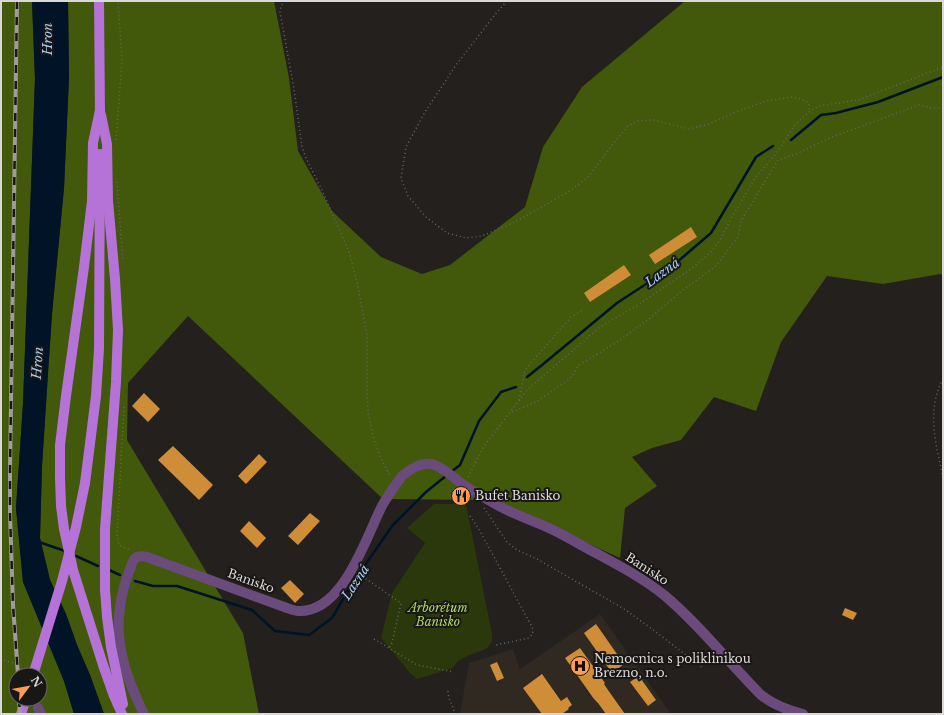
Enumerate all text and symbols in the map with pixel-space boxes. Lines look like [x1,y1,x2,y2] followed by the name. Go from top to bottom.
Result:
[39,23,56,56] water label: Hron
[641,254,683,291] water label: Lazná
[28,346,47,381] water label: Hron
[450,485,472,507] restaurant icon: Bufet Banisko
[475,488,560,503] place label: Bufet Banisko
[623,549,672,588] street label: Banisko
[337,561,373,604] water label: Lazná
[226,565,277,596] street label: Banisko
[406,600,468,629] park label: Arborétum Banisko
[594,651,751,680] place label: Nemocnica s poliklinikou Brezno, n.o.
[569,655,591,677] hospital icon: Nemocnica s poliklinikou Brezno, n.o.
[8,667,48,707] north arrow
[28,674,46,690] text: N

